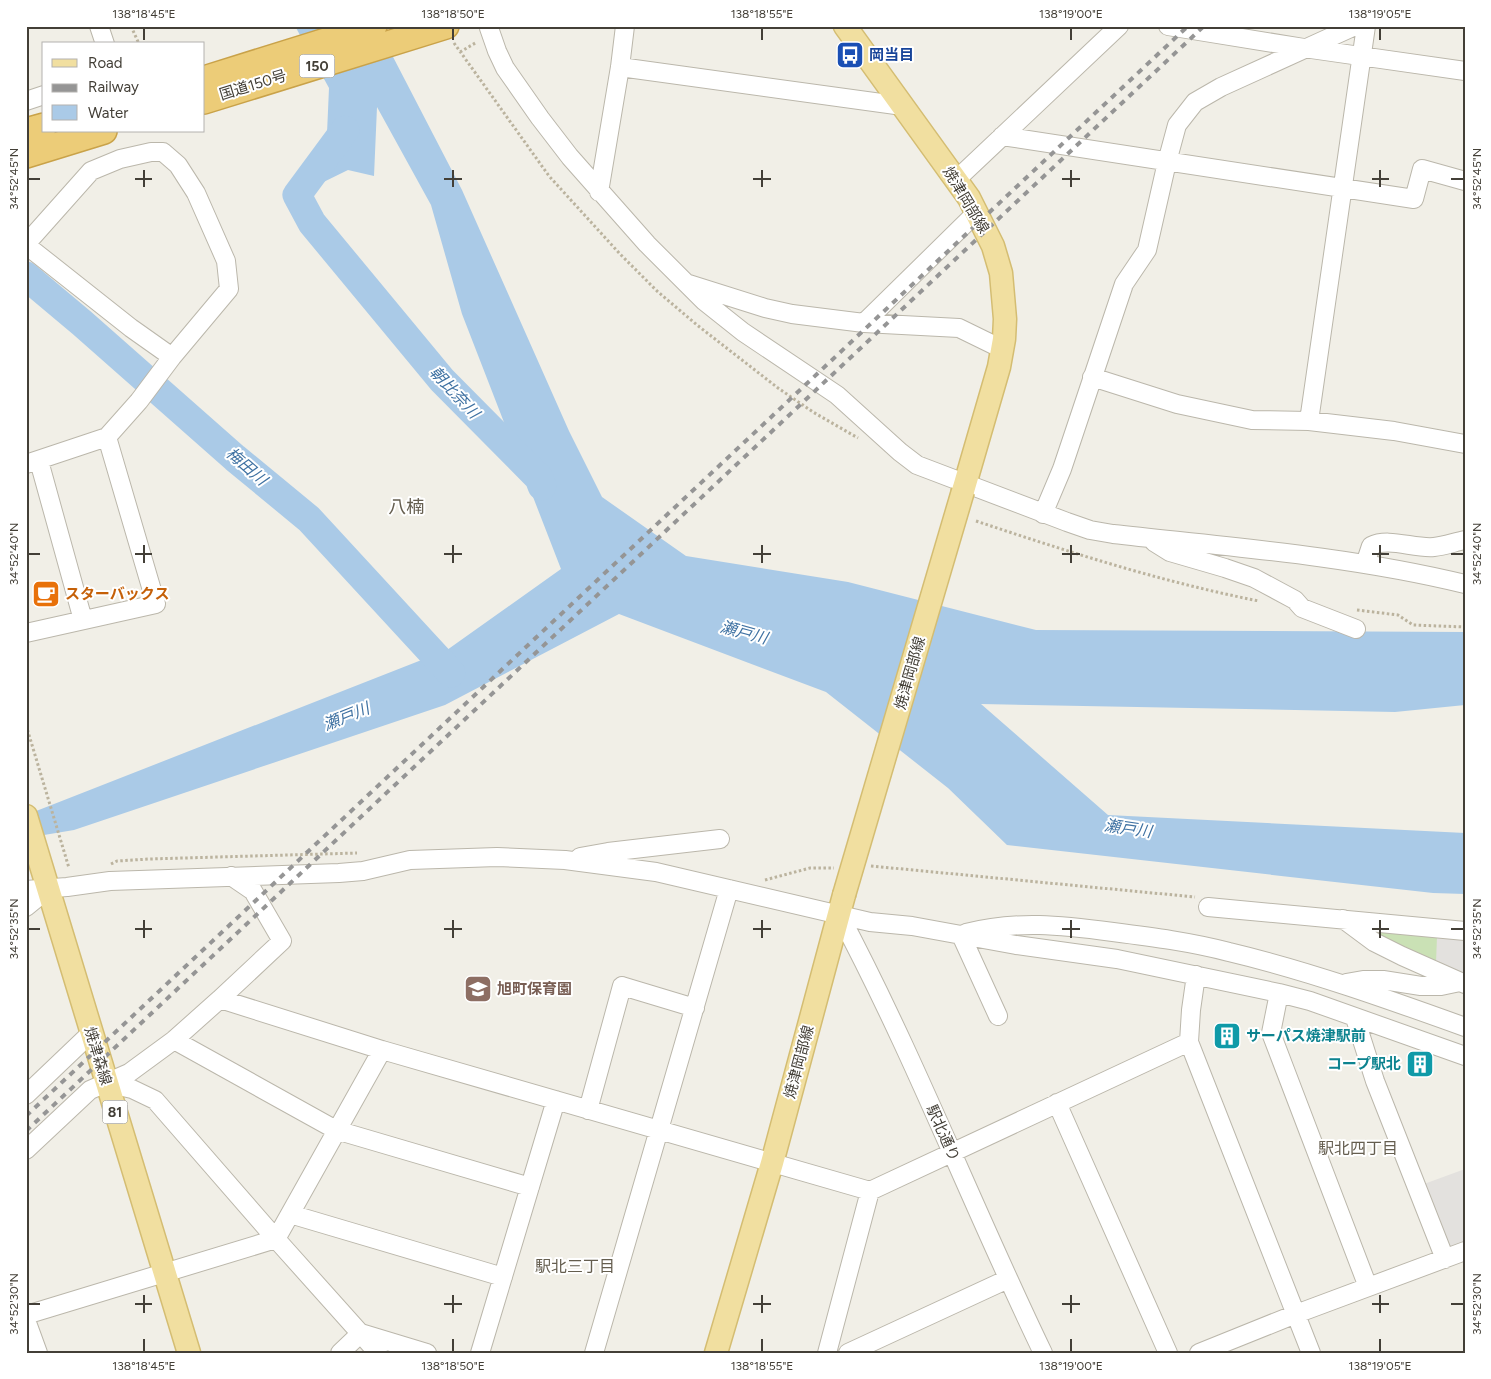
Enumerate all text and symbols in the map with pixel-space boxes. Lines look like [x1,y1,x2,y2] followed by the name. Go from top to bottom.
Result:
[112,7,176,21] text: 138°18'45"E
[421,7,485,21] text: 138°18'50"E
[731,7,793,21] text: 138°18'55"E
[1039,7,1103,21] text: 138°19'00"E
[1349,7,1411,21] text: 138°19'05"E
[835,40,865,70] bus stop icon: 岡当目
[42,42,205,132] legend
[869,46,914,64] place label: 岡当目
[88,54,123,72] text: Road
[300,54,334,78] road number: 150
[217,66,289,104] street label: 国道150号
[88,78,139,96] text: Railway
[88,104,128,122] text: Water
[7,148,21,210] text: 34°52'45"N
[1470,148,1484,210] text: 34°52'45"N
[939,163,993,237] street label: 焼津岡部線
[426,362,485,424] water label: 朝比奈川
[222,443,273,491] water label: 梅田川
[388,496,424,518] district label: 八楠
[7,523,21,585] text: 34°52'40"N
[1470,523,1484,585] text: 34°52'40"N
[31,579,61,609] cafe icon: スターバックス
[65,585,169,603] place label: スターバックス
[718,617,771,648] water label: 瀬戸川
[891,634,929,712] street label: 焼津岡部線
[320,698,374,734] water label: 瀬戸川
[1103,816,1155,842] water label: 瀬戸川
[7,899,21,959] text: 34°52'35"N
[1470,899,1484,959] text: 34°52'35"N
[463,974,493,1004] school or university icon: 旭町保育園
[497,980,572,998] place label: 旭町保育園
[1212,1021,1242,1051] building icon: サーパス焼津駅前
[781,1023,817,1101] street label: 焼津岡部線
[81,1025,115,1087] street label: 焼津森線
[1246,1027,1366,1045] place label: サーパス焼津駅前
[1405,1049,1435,1079] building icon: コープ駅北
[1327,1055,1401,1073] place label: コープ駅北
[102,1100,128,1124] road number: 81
[923,1102,963,1164] street label: 駅北通り
[1318,1139,1398,1158] district label: 駅北四丁目
[535,1257,615,1276] district label: 駅北三丁目
[7,1273,21,1335] text: 34°52'30"N
[1470,1273,1484,1335] text: 34°52'30"N
[112,1359,176,1373] text: 138°18'45"E
[421,1359,485,1373] text: 138°18'50"E
[731,1359,793,1373] text: 138°18'55"E
[1039,1359,1103,1373] text: 138°19'00"E
[1349,1359,1411,1373] text: 138°19'05"E

